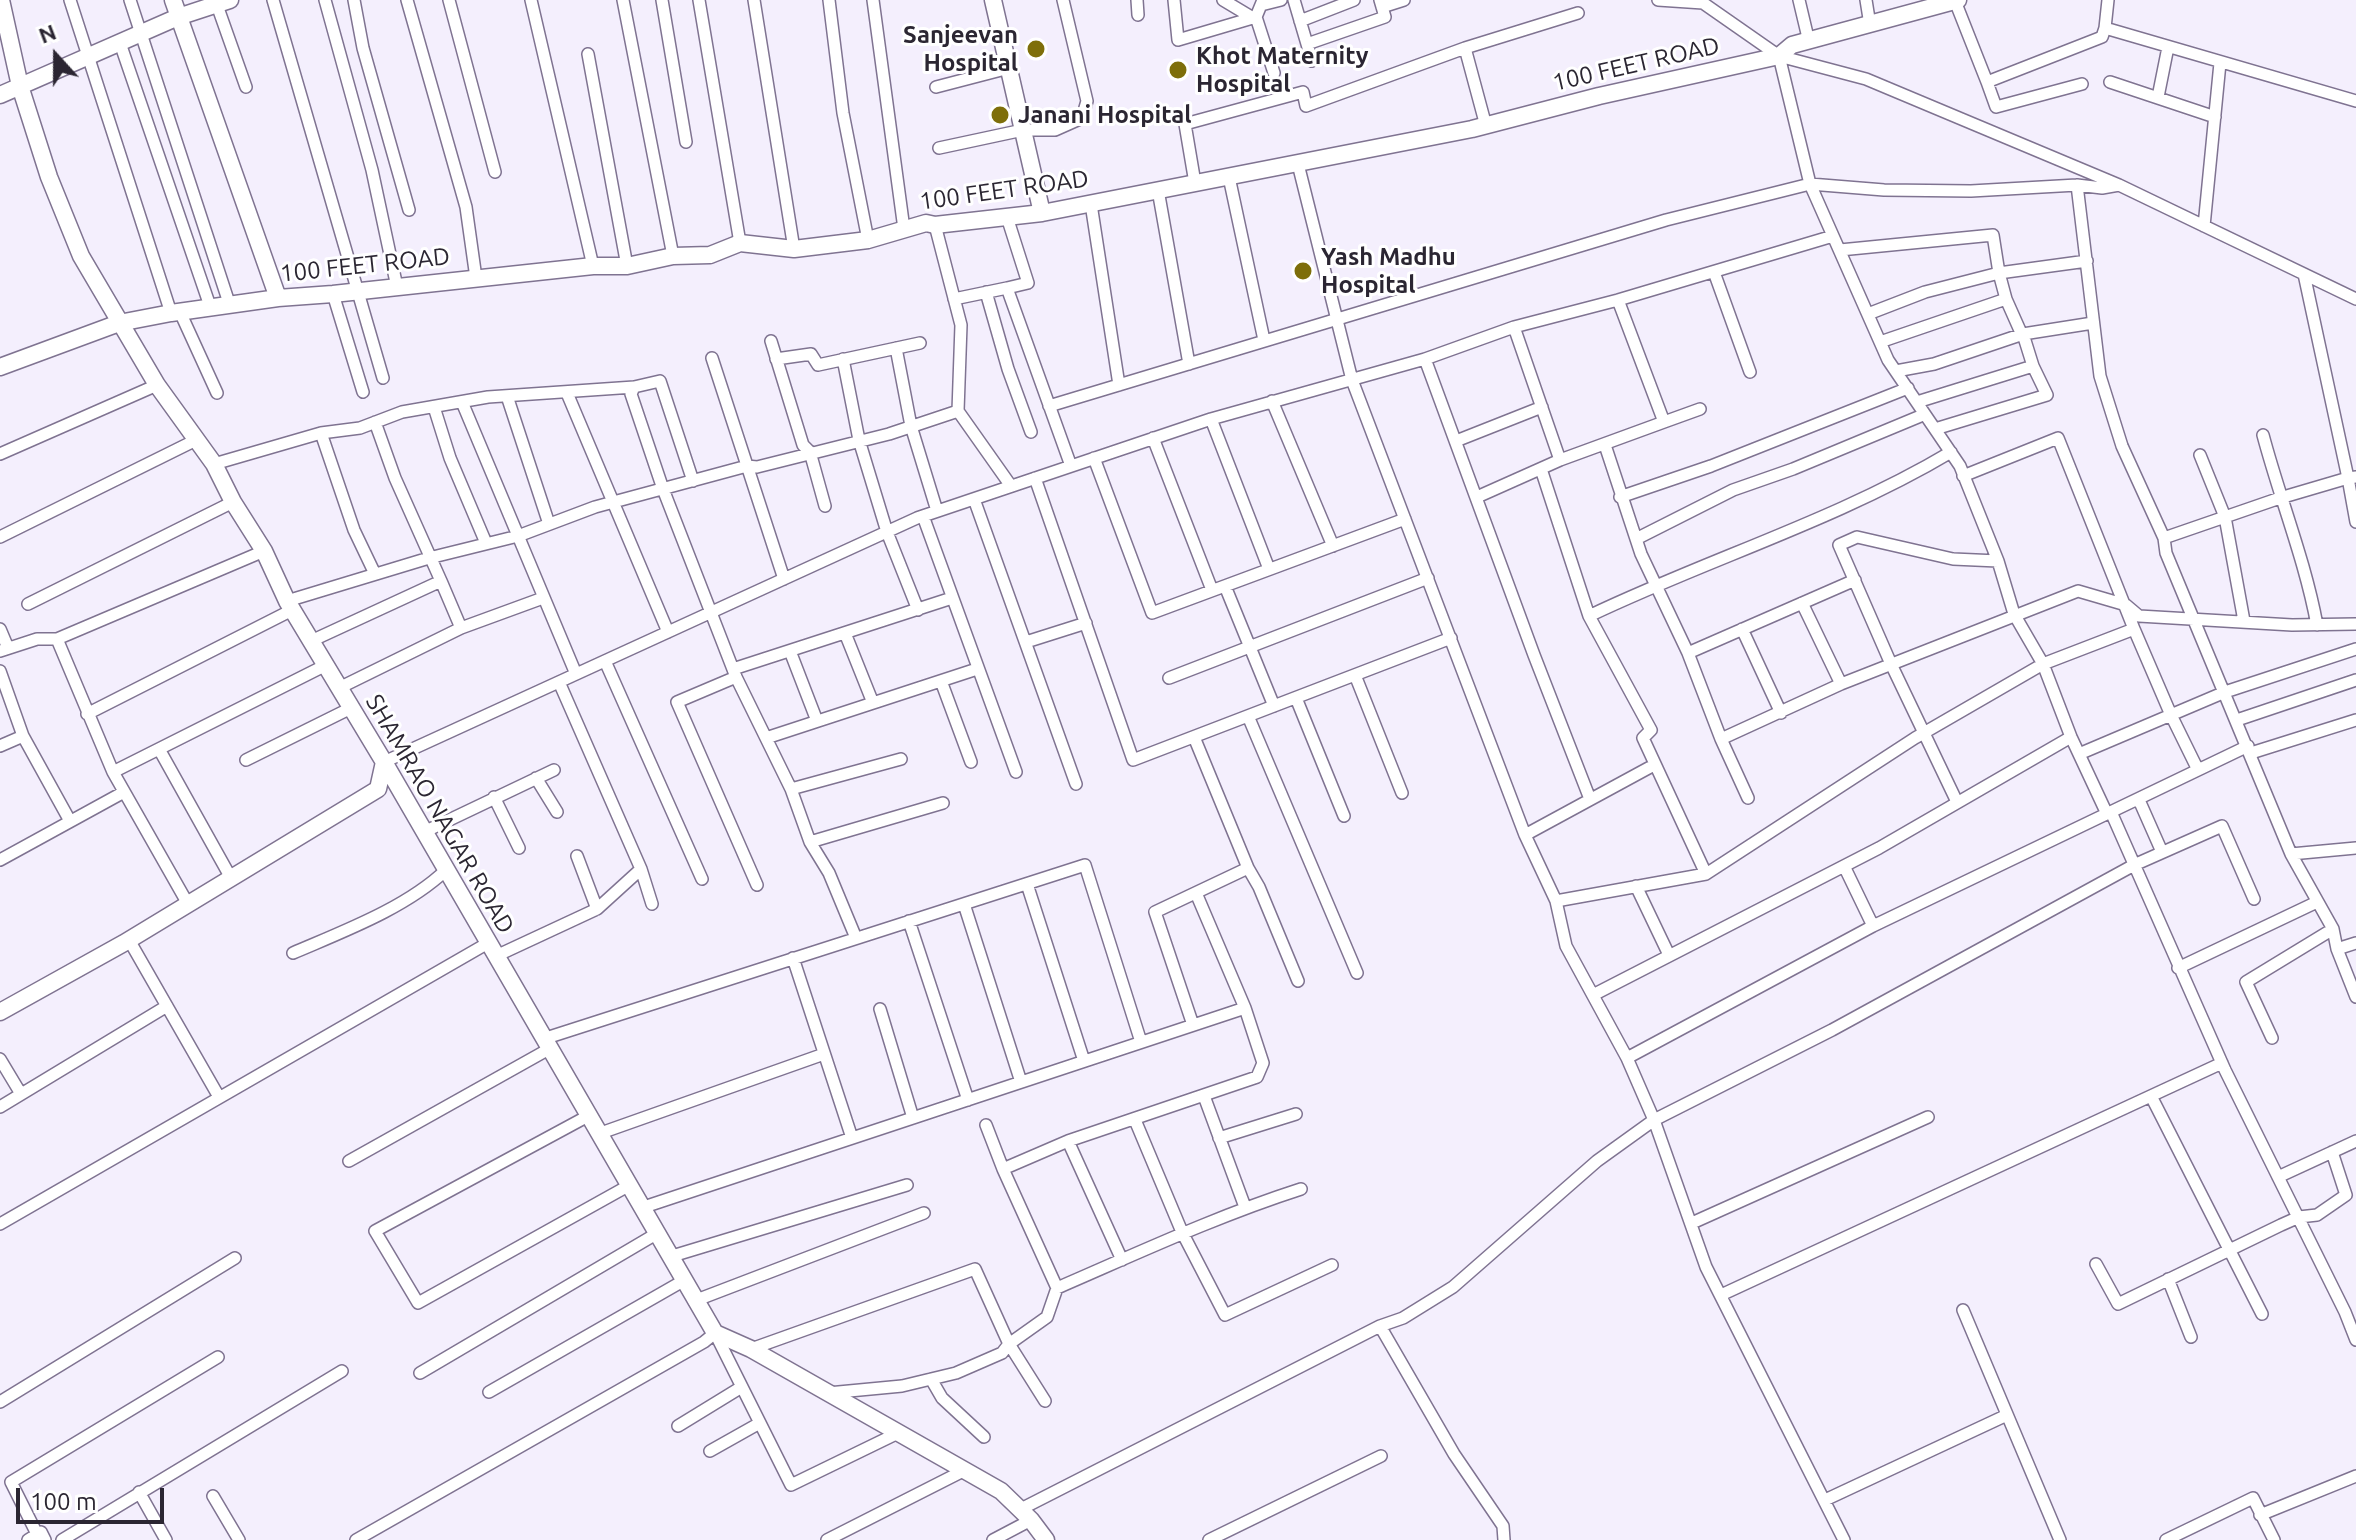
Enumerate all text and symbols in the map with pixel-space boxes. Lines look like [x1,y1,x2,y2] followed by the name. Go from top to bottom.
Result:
[16,16,96,96] north arrow
[35,19,59,48] text: N
[903,21,1018,77] place label: Sanjeevan Hospital
[1550,31,1722,97] street label: 100 FEET ROAD
[1025,38,1047,60] marker: Sanjeevan Hospital
[1196,42,1369,98] place label: Khot Maternity Hospital
[1167,59,1189,81] marker: Khot Maternity Hospital
[1018,101,1191,129] place label: Janani Hospital
[989,104,1011,126] marker: Janani Hospital
[918,164,1090,216] street label: 100 FEET ROAD
[279,242,451,288] street label: 100 FEET ROAD
[1321,243,1456,299] place label: Yash Madhu Hospital
[1292,260,1314,282] marker: Yash Madhu Hospital
[360,689,520,939] street label: SHAMRAO NAGAR ROAD
[20,1472,168,1522] scale bar
[30,1488,97,1515] text: 100 m

